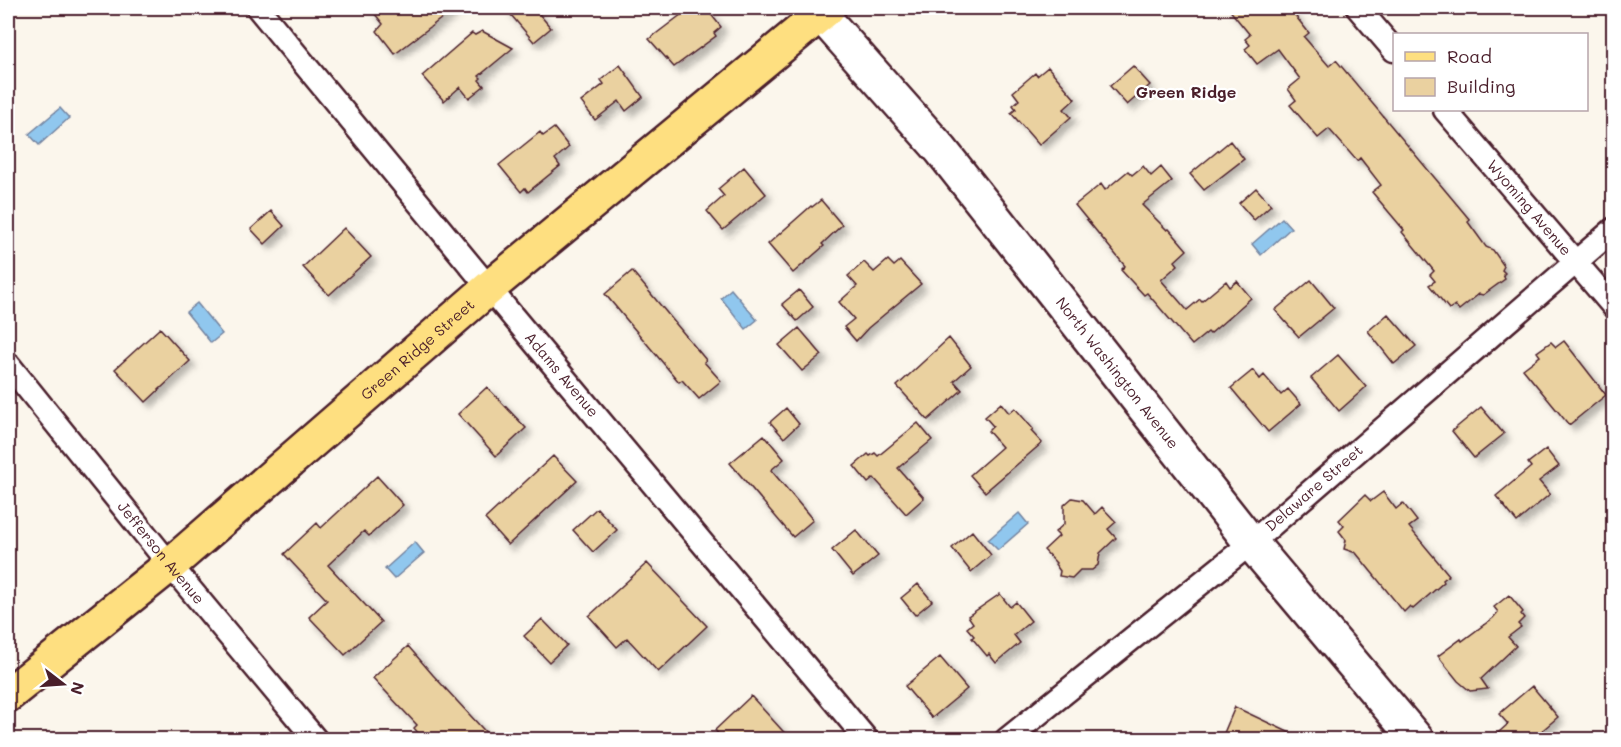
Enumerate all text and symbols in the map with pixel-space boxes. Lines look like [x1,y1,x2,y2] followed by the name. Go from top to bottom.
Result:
[1393,33,1588,111] legend
[1447,44,1492,68] text: Road
[1447,74,1515,98] text: Building
[1136,81,1236,102] district label: Green Ridge
[1483,155,1576,259] street label: Wyoming Avenue
[1052,293,1184,452] street label: North Washington Avenue
[356,294,478,404] street label: Green Ridge Street
[521,327,604,421] street label: Adams Avenue
[1260,440,1367,535] street label: Delaware Street
[114,497,210,608] street label: Jefferson Avenue
[33,654,93,714] north arrow
[66,680,90,697] text: N

